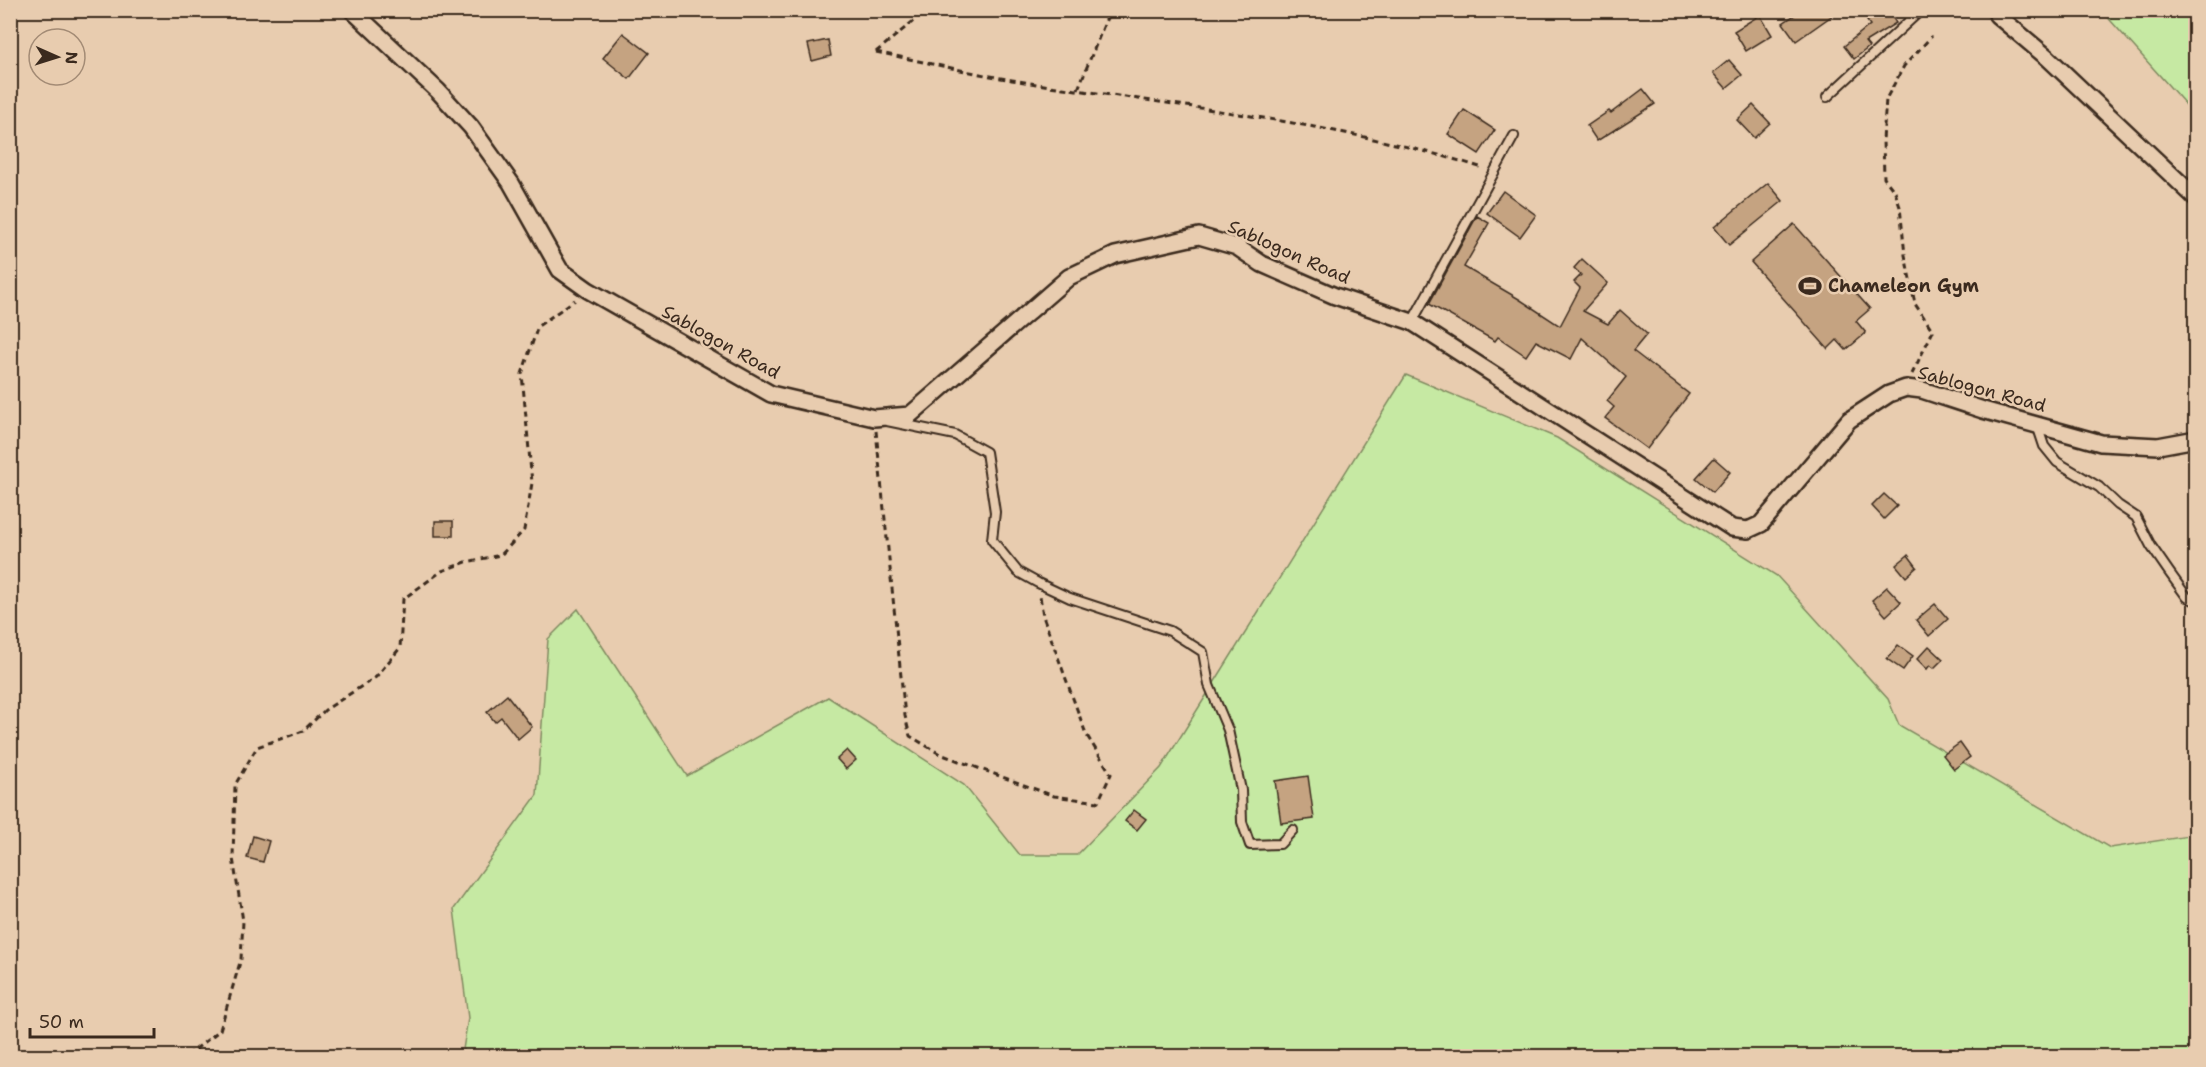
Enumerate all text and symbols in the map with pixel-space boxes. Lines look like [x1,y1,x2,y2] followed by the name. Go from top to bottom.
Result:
[27,27,87,87] north arrow
[61,51,82,65] text: N
[1224,214,1354,290] street label: Sablogon Road
[1797,273,1823,299] sports icon: Chameleon Gym
[1828,274,1980,298] place label: Chameleon Gym
[658,300,784,384] street label: Sablogon Road
[1915,360,2049,418] street label: Sablogon Road
[30,1001,154,1039] scale bar
[39,1010,84,1034] text: 50 m

